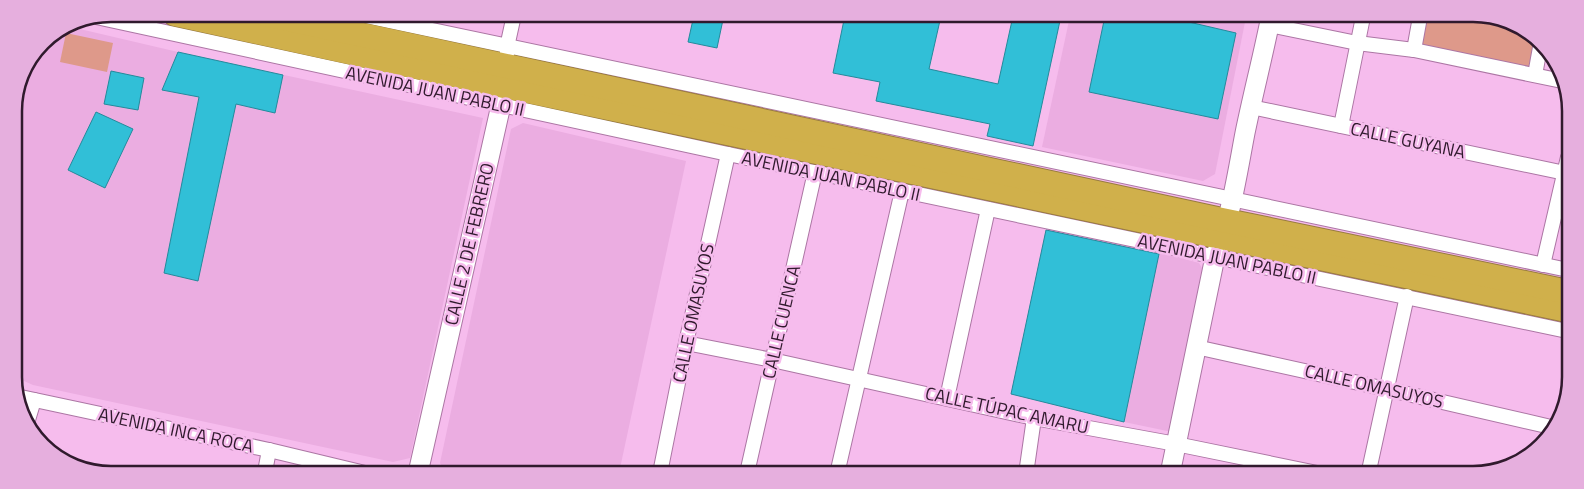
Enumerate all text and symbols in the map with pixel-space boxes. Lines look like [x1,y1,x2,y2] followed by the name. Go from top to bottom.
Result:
[343,59,527,123] street label: AVENIDA JUAN PABLO II
[1348,115,1468,165] street label: CALLE GUYANA
[739,144,923,208] street label: AVENIDA JUAN PABLO II
[437,160,501,328] street label: CALLE 2 DE FEBRERO
[1135,227,1319,291] street label: AVENIDA JUAN PABLO II
[665,241,721,385] street label: CALLE OMASUYOS
[755,262,807,381] street label: CALLE CUENCA
[1302,357,1446,415] street label: CALLE OMASUYOS
[923,379,1091,441] street label: CALLE TÚPAC AMARU
[96,400,256,460] street label: AVENIDA INCA ROCA

